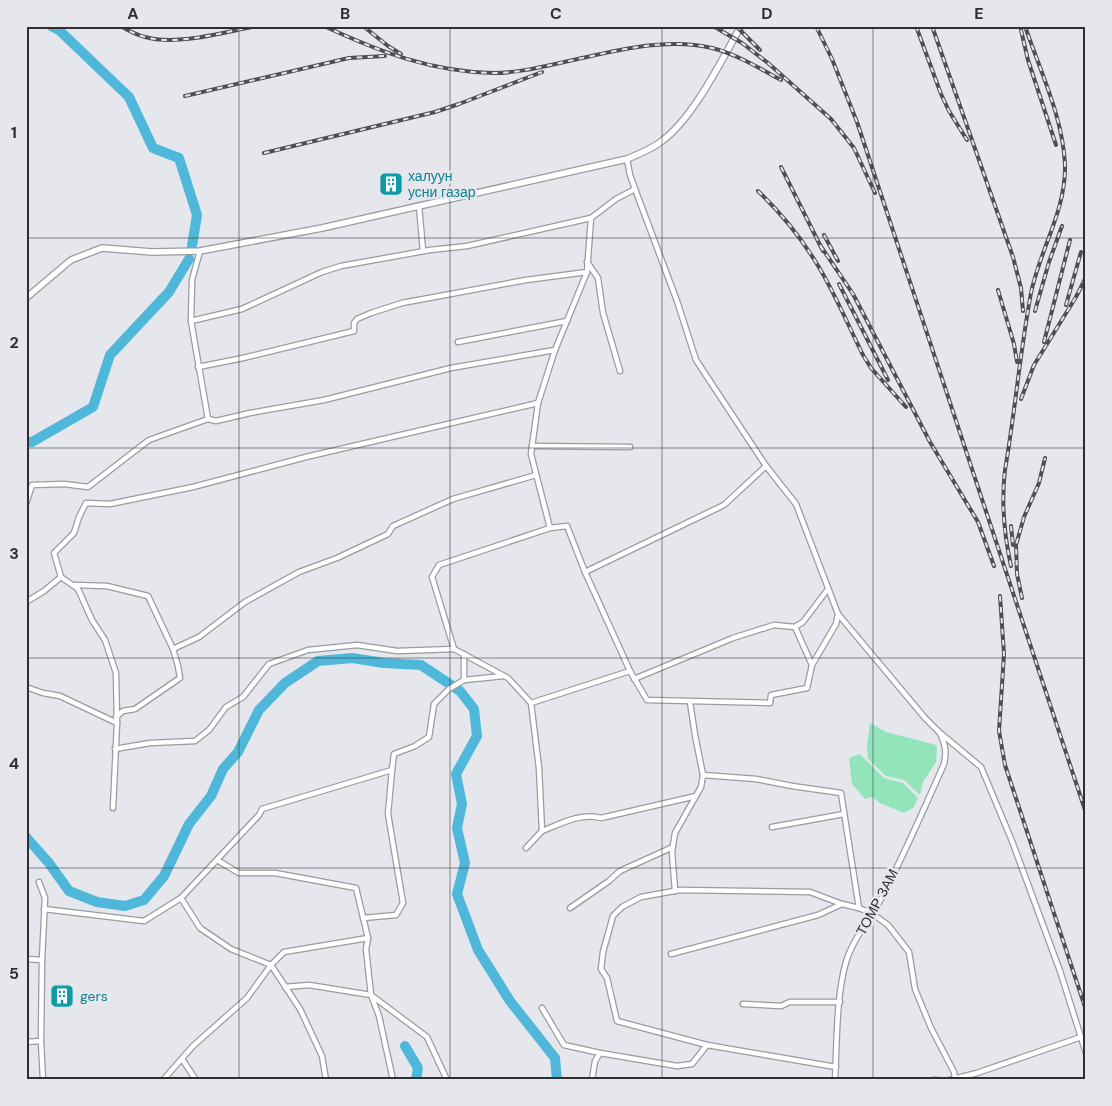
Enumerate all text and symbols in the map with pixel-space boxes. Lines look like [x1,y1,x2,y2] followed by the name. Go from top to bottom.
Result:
[127,3,139,24] text: A
[340,3,350,24] text: B
[550,3,562,24] text: C
[761,3,773,24] text: D
[974,3,984,24] text: E
[11,122,17,143] text: 1
[408,167,476,201] place label: халуун усни газар
[378,171,404,197] building icon: халуун усни газар
[9,332,19,353] text: 2
[9,543,19,564] text: 3
[9,753,19,774] text: 4
[852,866,902,938] street label: ТОМР ЗАМ
[9,963,19,984] text: 5
[49,983,75,1009] building icon: gers
[80,987,108,1005] place label: gers

